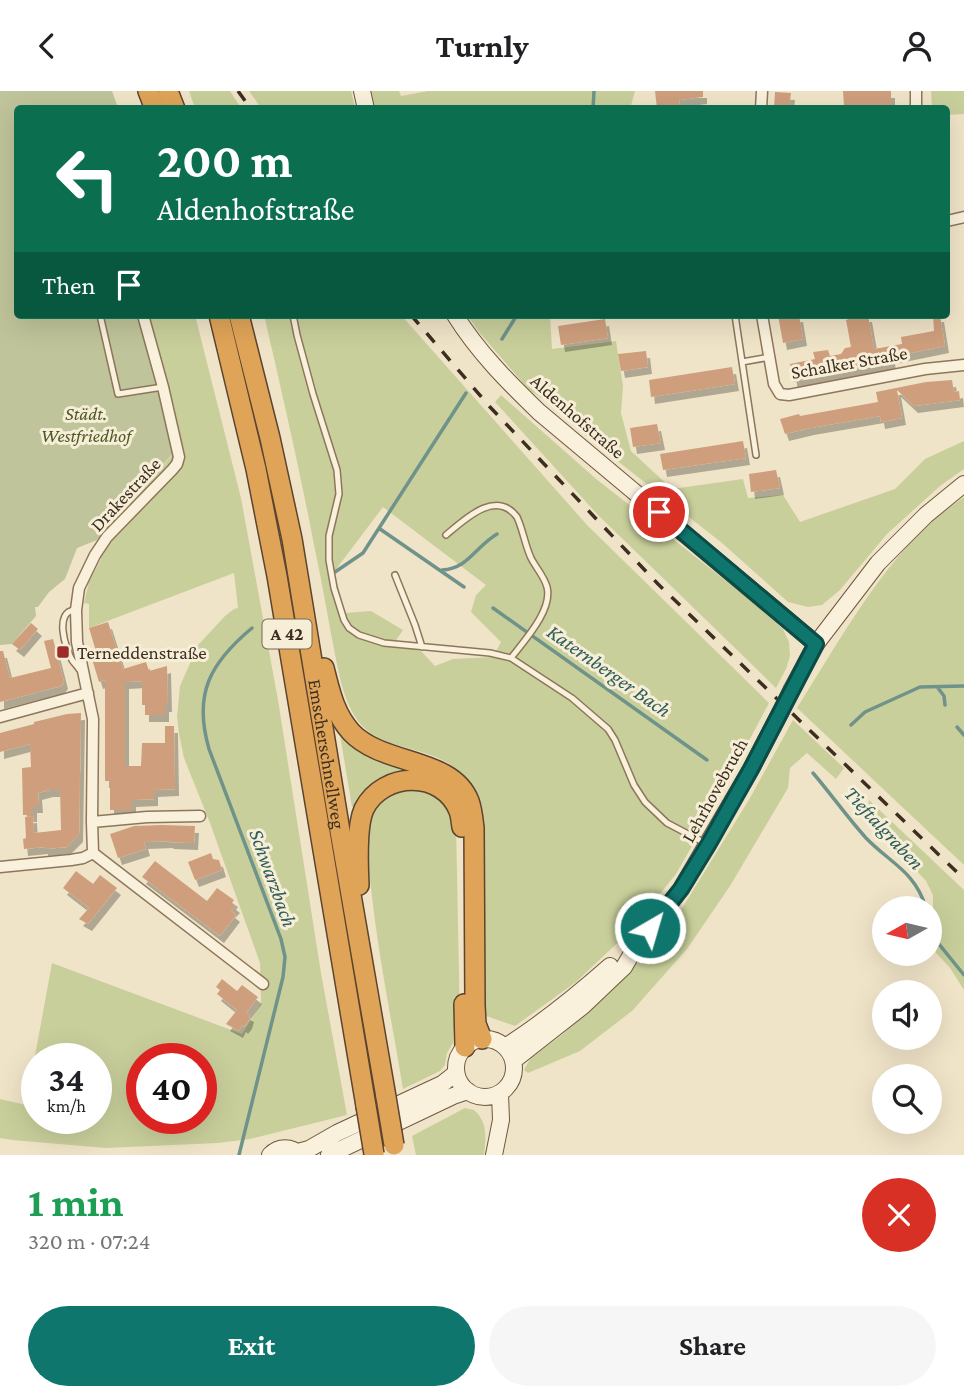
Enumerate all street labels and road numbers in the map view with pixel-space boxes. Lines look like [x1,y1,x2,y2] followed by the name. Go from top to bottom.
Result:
[789,342,909,383] street label: Schalker Straße
[526,370,629,463] street label: Aldenhofstraße
[86,453,165,536] street label: Drakestraße
[262,619,312,649] road number: A 42
[304,678,349,830] street label: Emscherschnellweg
[677,735,752,846] street label: Lehrhovebruch

